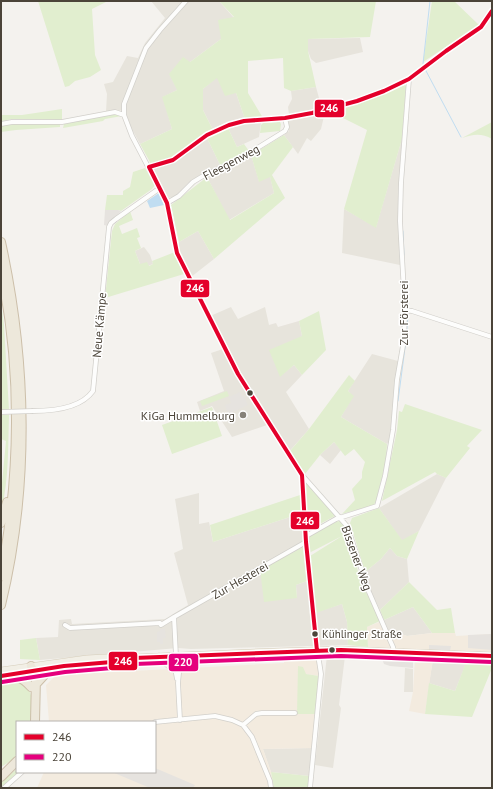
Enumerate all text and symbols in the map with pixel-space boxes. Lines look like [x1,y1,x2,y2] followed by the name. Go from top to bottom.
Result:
[314,99,345,118] line badge: 246
[320,101,338,115] text: 246
[200,141,262,183] street label: Fleegenweg
[180,279,210,298] line badge: 246
[396,280,411,346] street label: Zur Försterei
[186,281,204,295] text: 246
[89,292,109,358] street label: Neue Kämpe
[245,388,255,398] unlabelled marker
[141,408,235,423] place label: KiGa Hummelburg
[238,410,248,420] marker: KiGa Hummelburg
[290,511,320,530] line badge: 246
[296,514,314,528] text: 246
[338,523,376,593] street label: Bissener Weg
[209,558,271,602] street label: Zur Hesterei
[322,627,402,641] place label: Kühlinger Straße
[310,629,320,639] marker: Kühlinger Straße
[327,645,337,655] unlabelled marker
[108,651,138,671] line badge: 246
[168,653,199,672] line badge: 220
[114,654,132,668] text: 246
[174,655,192,669] text: 220
[16,721,156,773] legend
[52,729,72,744] text: 246
[52,749,72,764] text: 220

